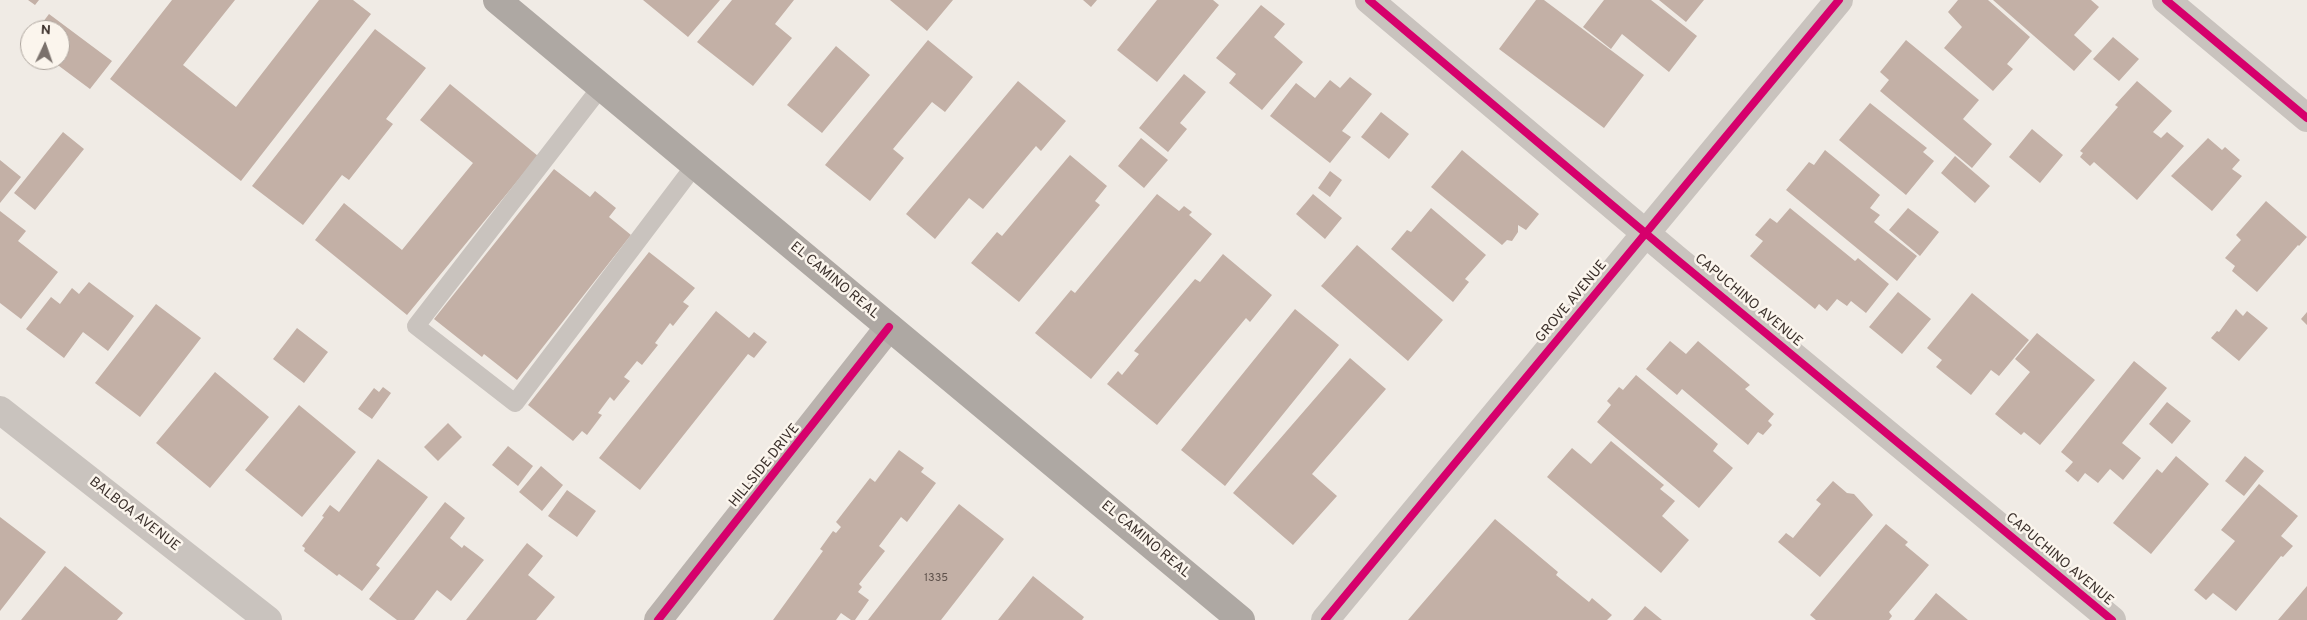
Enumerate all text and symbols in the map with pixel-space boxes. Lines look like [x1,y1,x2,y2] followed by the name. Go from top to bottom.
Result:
[20,20,70,70] north arrow
[40,22,51,39] text: N
[786,239,882,323] street label: EL CAMINO REAL
[1691,251,1805,351] street label: CAPUCHINO AVENUE
[1533,257,1611,347] street label: GROVE AVENUE
[726,421,804,511] street label: HILLSIDE DRIVE
[85,474,183,556] street label: BALBOA AVENUE
[1097,498,1193,582] street label: EL CAMINO REAL
[2002,510,2116,610] street label: CAPUCHINO AVENUE
[924,572,948,586] house number: 1335

